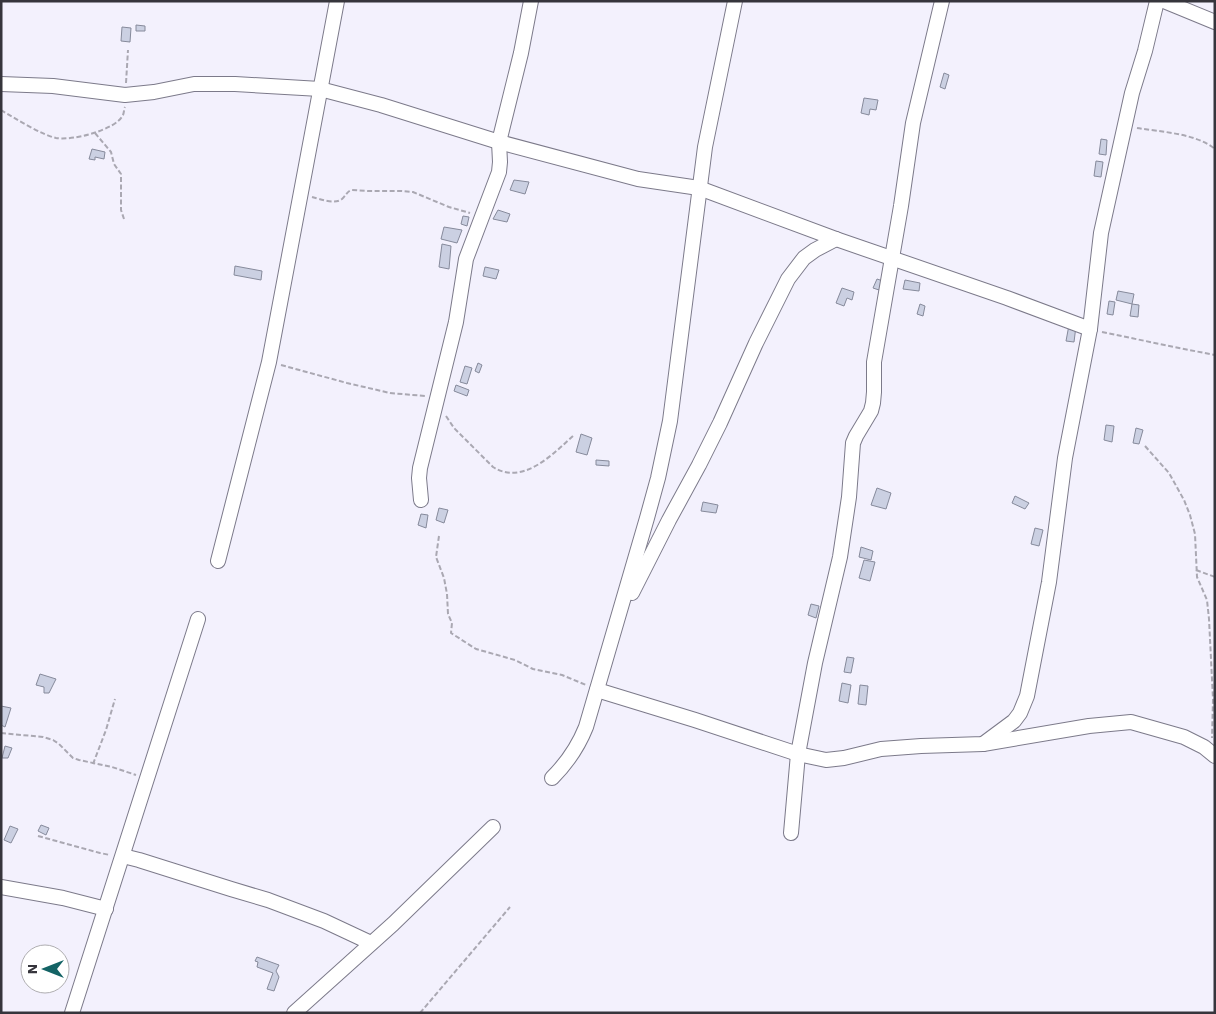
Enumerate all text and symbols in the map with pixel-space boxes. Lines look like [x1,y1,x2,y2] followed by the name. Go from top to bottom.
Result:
[20,944,70,994] north arrow
[24,964,40,974] text: N

